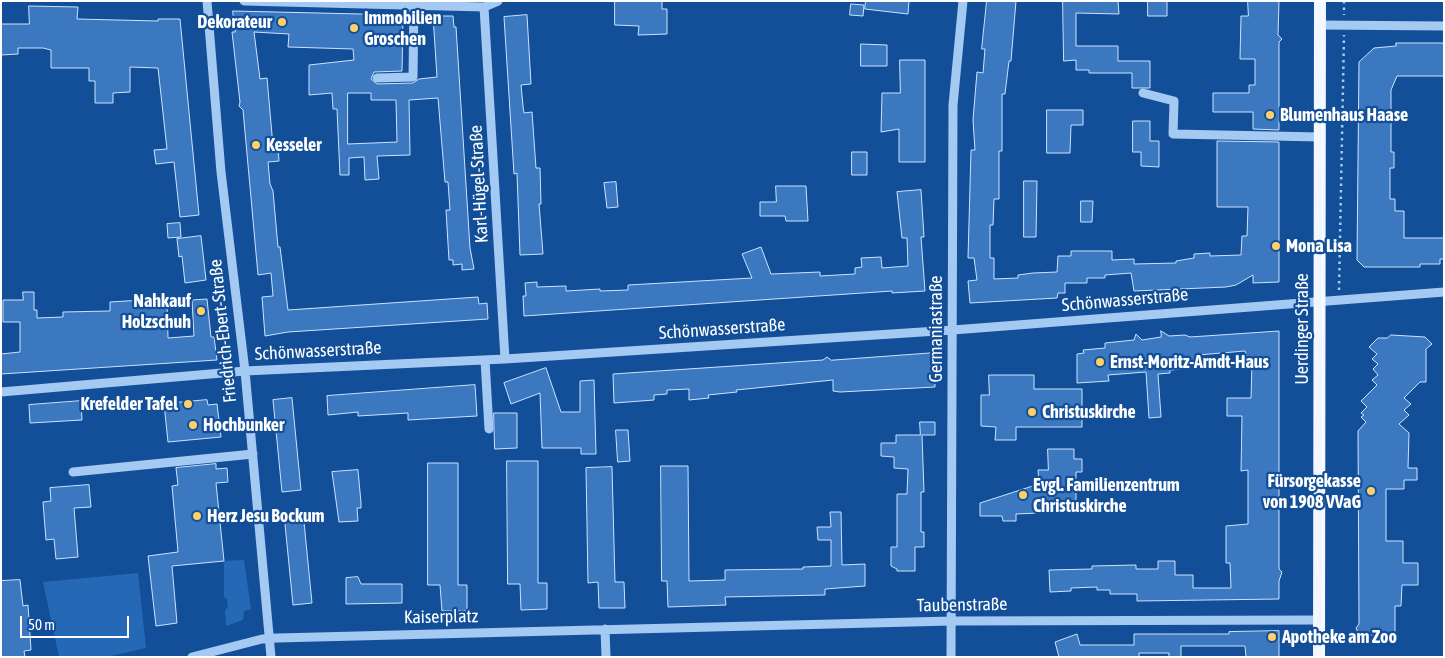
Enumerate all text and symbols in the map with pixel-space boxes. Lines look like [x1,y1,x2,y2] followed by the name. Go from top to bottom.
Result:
[364,7,441,50] place label: Immobilien Groschen
[197,11,272,33] place label: Dekorateur
[276,16,288,28] marker: Dekorateur
[348,22,360,34] marker: Immobilien Groschen
[1280,104,1408,126] place label: Blumenhaus Haase
[1264,109,1276,121] marker: Blumenhaus Haase
[465,124,493,244] street label: Karl-Hügel-Straße
[266,134,322,156] place label: Kesseler
[250,139,262,151] marker: Kesseler
[1286,235,1352,257] place label: Mona Lisa
[1270,240,1282,252] marker: Mona Lisa
[205,258,241,404] street label: Friedrich-Ebert-Straße
[1291,273,1313,385] street label: Uerdinger Straße
[925,275,947,383] street label: Germaniastraße
[1061,284,1189,316] street label: Schönwasserstraße
[122,290,191,332] place label: Nahkauf Holzschuh
[195,305,207,317] marker: Nahkauf Holzschuh
[658,314,786,344] street label: Schönwasserstraße
[254,337,382,365] street label: Schönwasserstraße
[1110,351,1269,373] place label: Ernst-Moritz-Arndt-Haus
[1094,356,1106,368] marker: Ernst-Moritz-Arndt-Haus
[81,393,178,415] place label: Krefelder Tafel
[182,398,194,410] marker: Krefelder Tafel
[1042,401,1136,423] place label: Christuskirche
[1026,406,1038,418] marker: Christuskirche
[203,414,284,436] place label: Hochbunker
[187,419,199,431] marker: Hochbunker
[1263,470,1361,512] place label: Fürsorgekasse von 1908 VVaG
[1033,474,1180,516] place label: Evgl. Familienzentrum Christuskirche
[1365,485,1377,497] marker: Fürsorgekasse von 1908 VVaG
[1017,489,1029,501] marker: Evgl. Familienzentrum Christuskirche
[207,505,325,527] place label: Herz Jesu Bockum
[191,510,203,522] marker: Herz Jesu Bockum
[917,593,1007,617] street label: Taubenstraße
[22,606,131,638] scale bar
[404,606,478,628] street label: Kaiserplatz
[28,616,55,633] text: 50 m
[1282,626,1397,648] place label: Apotheke am Zoo
[1266,631,1278,643] marker: Apotheke am Zoo

